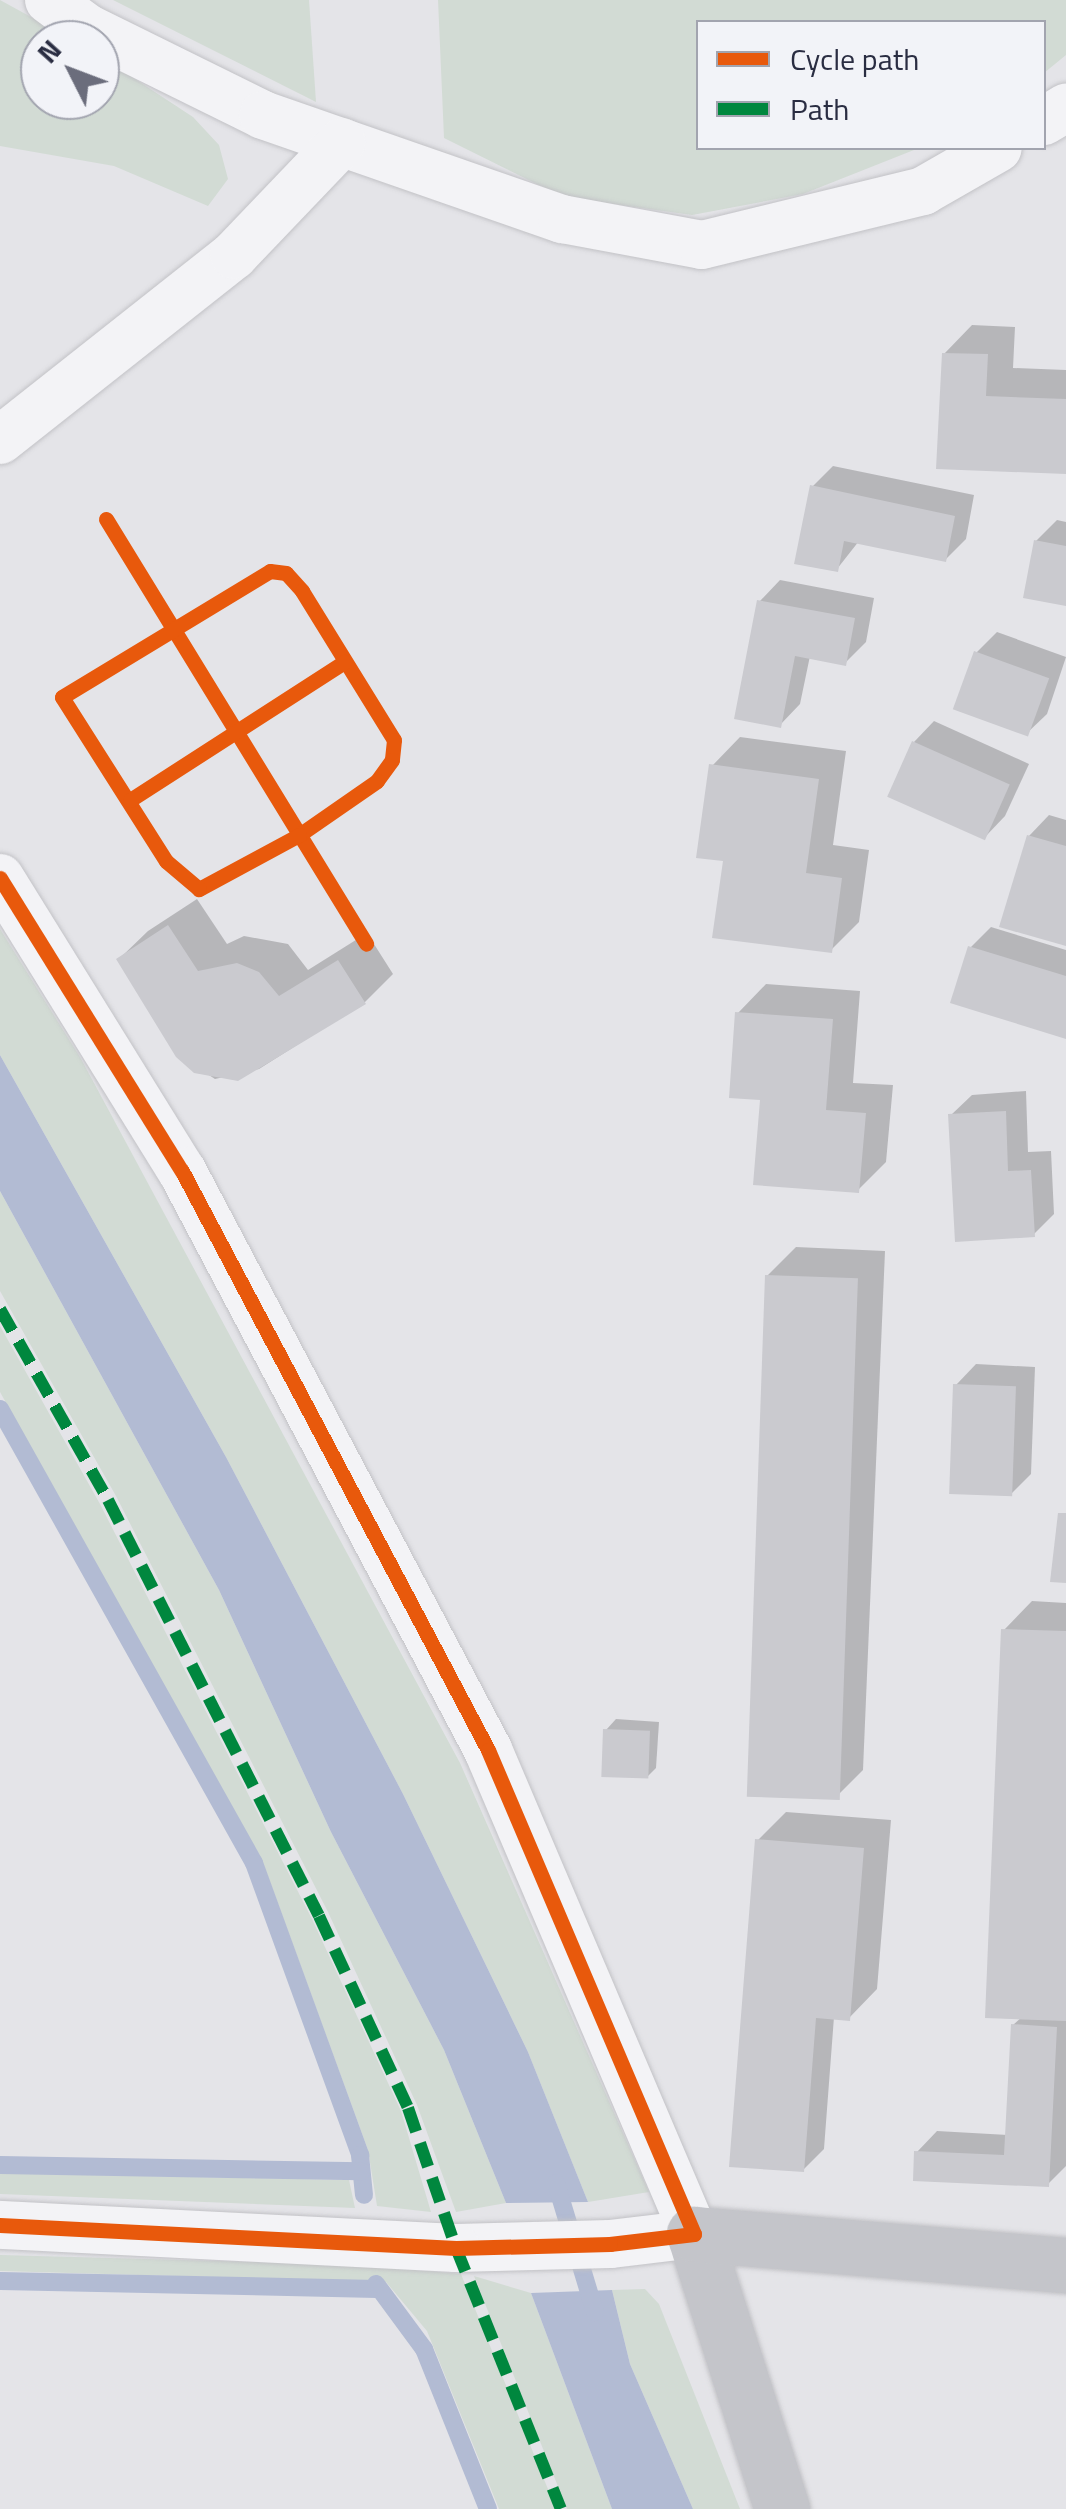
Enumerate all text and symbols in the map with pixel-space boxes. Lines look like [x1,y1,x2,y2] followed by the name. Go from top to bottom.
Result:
[20,20,120,120] north arrow
[696,20,1046,150] legend
[26,29,71,73] text: N
[790,36,919,82] text: Cycle path
[790,86,849,132] text: Path

